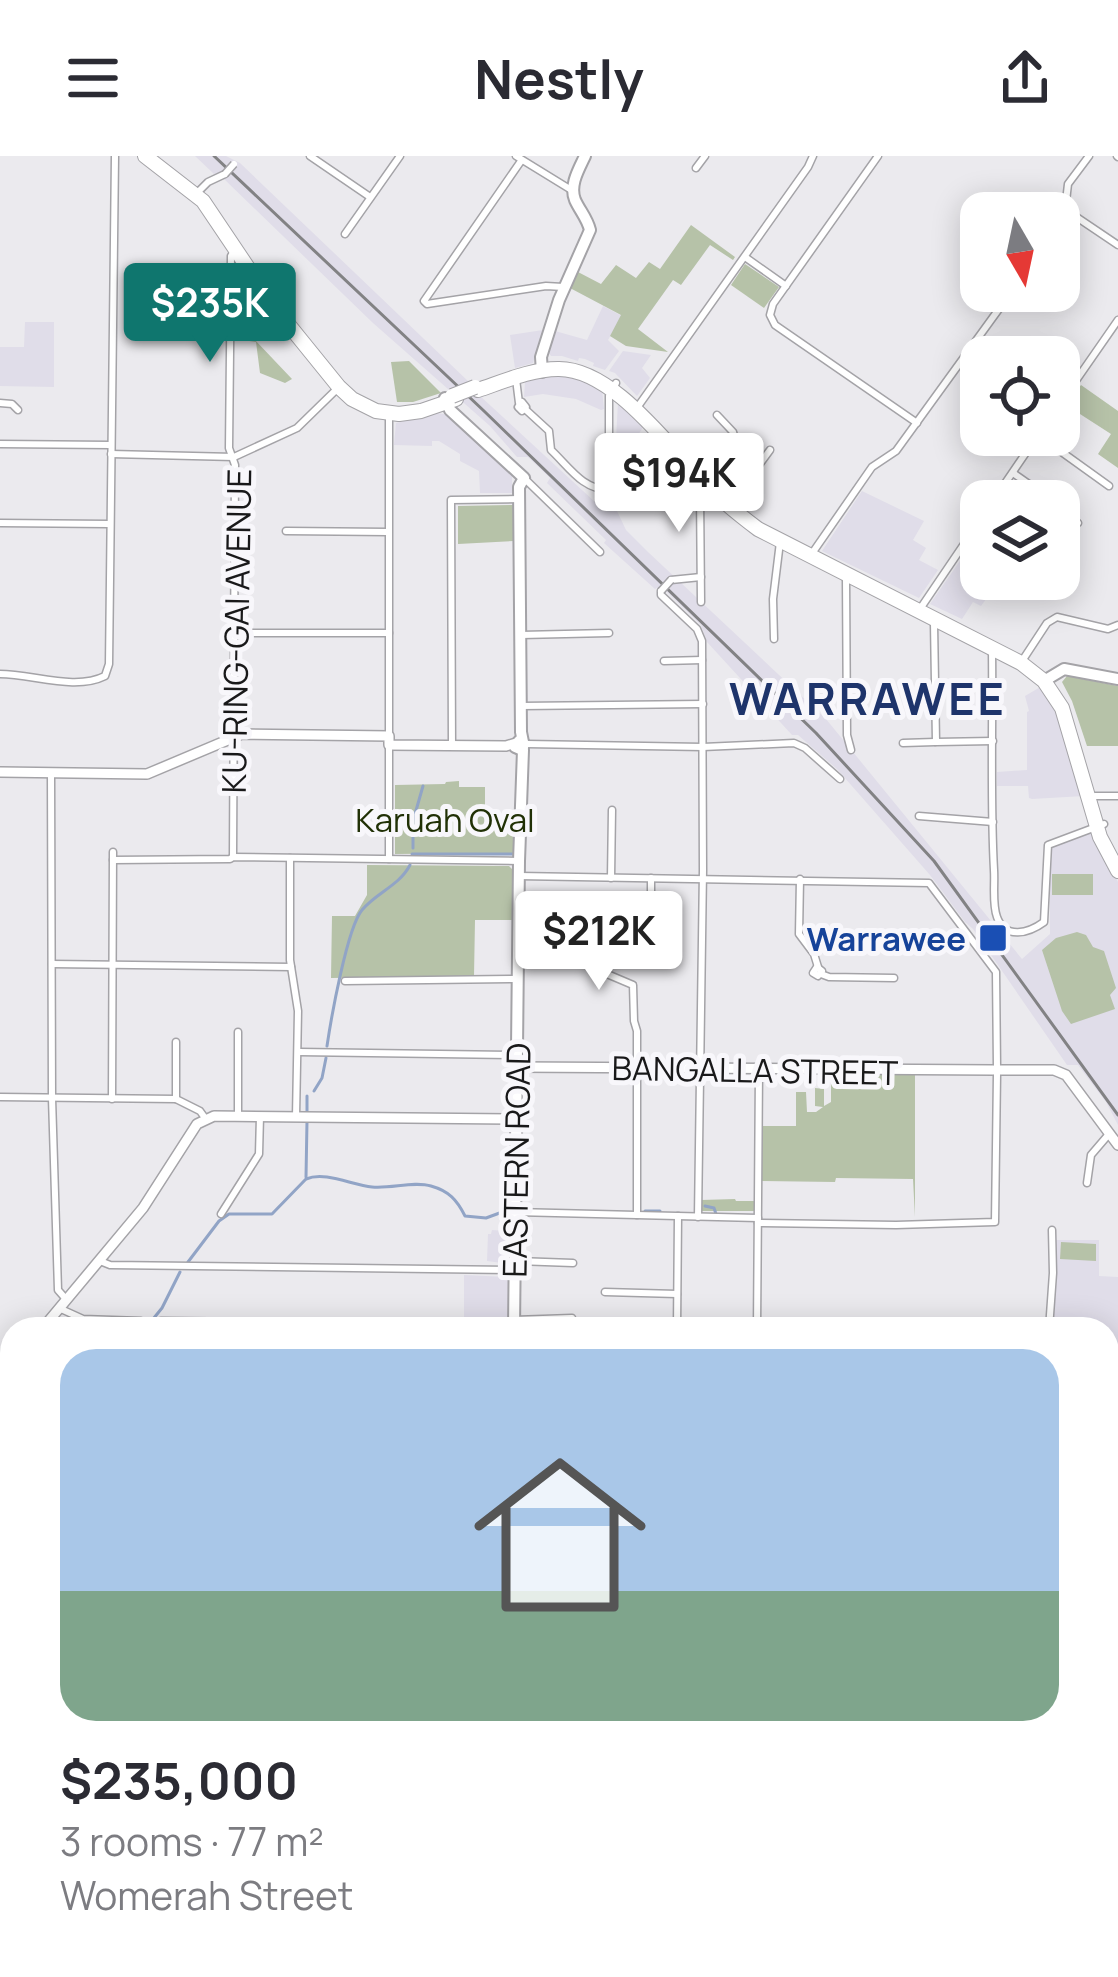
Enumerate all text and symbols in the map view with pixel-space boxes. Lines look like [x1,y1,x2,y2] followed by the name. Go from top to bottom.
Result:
[474,41,644,115] text: Nestly
[60,45,126,111] icon: menu
[992,45,1058,111] icon: share
[960,192,1080,312] north arrow
[960,192,1080,600] map controls
[126,263,294,365] pin: $235K
[151,275,269,329] text: $235K
[960,336,1080,456] button: locate
[595,433,763,535] pin: $194K
[622,445,736,499] text: $194K
[211,468,261,794] street label: KU-RING-GAI AVENUE
[960,480,1080,600] button: layers
[729,667,1007,729] district label: WARRAWEE
[355,797,535,842] park label: Karuah Oval
[515,891,683,993] pin: $212K
[542,903,656,957] text: $212K
[806,916,966,961] place label: Warrawee
[977,922,1009,954] marker: Warrawee
[491,1042,541,1278] street label: EASTERN ROAD
[611,1045,899,1095] street label: BANGALLA STREET
[452,1427,668,1643] icon: home
[60,1745,298,1814] text: $235,000
[60,1814,324,1868] text: 3 rooms · 77 m²
[60,1868,353,1922] text: Womerah Street

